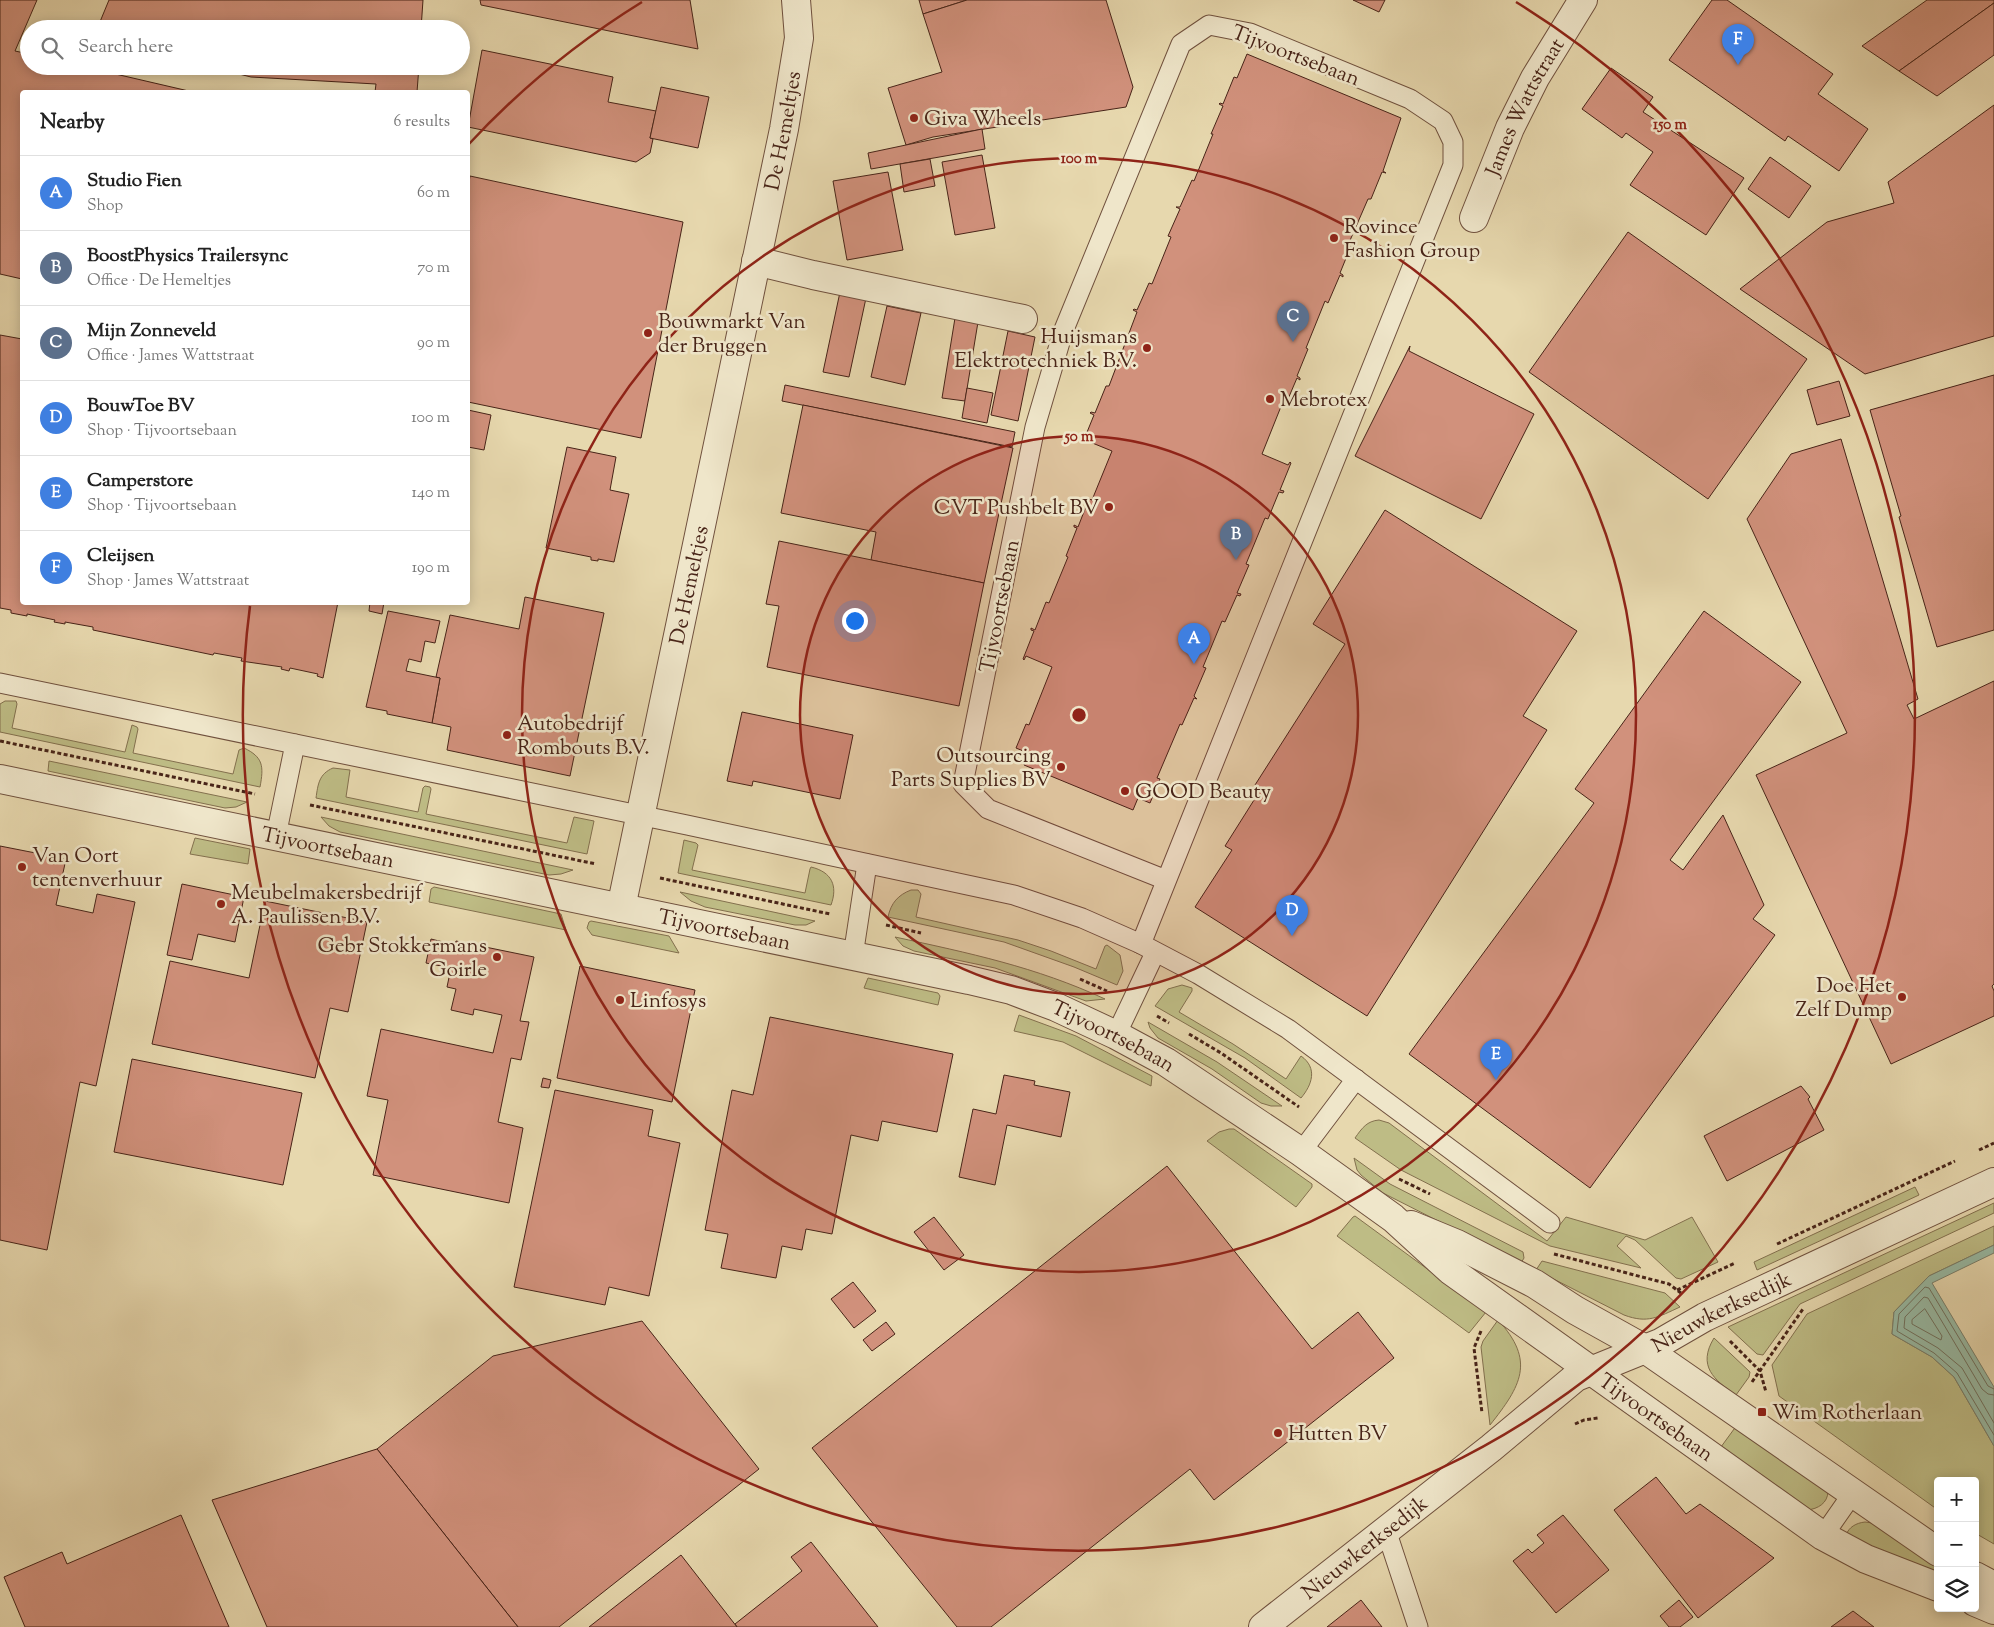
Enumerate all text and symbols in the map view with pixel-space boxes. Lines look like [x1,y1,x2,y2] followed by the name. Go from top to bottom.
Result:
[1227,19,1364,95] street label: Tijvoortsebaan
[20,20,470,75] search box
[1722,24,1754,65] pin: F
[1479,33,1573,182] street label: James Wattstraat
[38,34,66,62] icon: search
[78,34,173,61] text: Search here
[759,69,810,194] street label: De Hemeltjes
[924,105,1041,135] place label: Giva Wheels
[40,108,105,138] text: Nearby
[394,111,450,134] text: 6 results
[908,112,920,124] marker: Giva Wheels
[1653,115,1687,136] text: 150 m
[1061,149,1098,170] text: 100 m
[87,168,182,195] text: Studio Fien
[50,182,63,205] text: A
[417,182,450,205] text: 60 m
[87,195,123,218] text: Shop
[1344,213,1480,267] place label: Rovince Fashion Group
[1328,232,1340,244] marker: Rovince Fashion Group
[87,243,288,270] text: BoostPhysics Trailersync
[51,257,61,280] text: B
[417,257,450,280] text: 70 m
[87,270,231,293] text: Office · De Hemeltjes
[1277,301,1309,342] pin: C
[658,308,806,362] place label: Bouwmarkt Van der Bruggen
[87,318,216,345] text: Mijn Zonneveld
[954,323,1137,377] place label: Huijsmans Elektrotechniek B.V.
[642,327,654,339] marker: Bouwmarkt Van der Bruggen
[50,332,62,355] text: C
[417,332,450,355] text: 90 m
[1141,342,1153,354] marker: Huijsmans Elektrotechniek B.V.
[87,345,254,368] text: Office · James Wattstraat
[1280,386,1368,416] place label: Mebrotex
[87,393,195,420] text: BouwToe BV
[1264,393,1276,405] marker: Mebrotex
[50,407,62,430] text: D
[411,407,450,430] text: 100 m
[87,420,237,443] text: Shop · Tijvoortsebaan
[1064,427,1094,448] text: 50 m
[87,468,193,495] text: Camperstore
[51,482,61,505] text: E
[412,482,450,505] text: 140 m
[934,494,1099,524] place label: CVT Pushbelt BV
[87,495,237,518] text: Shop · Tijvoortsebaan
[1103,501,1115,513] marker: CVT Pushbelt BV
[1220,519,1252,560] pin: B
[663,523,718,648] street label: De Hemeltjes
[973,537,1029,676] street label: Tijvoortsebaan
[87,543,155,570] text: Cleijsen
[52,557,60,580] text: F
[412,557,450,580] text: 190 m
[87,570,249,593] text: Shop · James Wattstraat
[842,608,868,634] your location
[1178,623,1210,664] pin: A
[1070,706,1088,724] centre of rings
[517,710,650,764] place label: Autobedrijf Rombouts B.V.
[501,729,513,741] marker: Autobedrijf Rombouts B.V.
[891,742,1051,796] place label: Outsourcing Parts Supplies BV
[1055,761,1067,773] marker: Outsourcing Parts Supplies BV
[1135,778,1272,808] place label: GOOD Beauty
[1119,785,1131,797] marker: GOOD Beauty
[258,821,397,877] street label: Tijvoortsebaan
[32,842,162,896] place label: Van Oort tentenverhuur
[16,861,28,873] marker: Van Oort tentenverhuur
[231,879,424,933] place label: Meubelmakersbedrijf A. Paulissen B.V.
[1276,895,1308,936] pin: D
[215,898,227,910] marker: Meubelmakersbedrijf A. Paulissen B.V.
[655,903,793,960] street label: Tijvoortsebaan
[317,932,487,986] place label: Gebr Stokkermans Goirle
[491,951,503,963] marker: Gebr Stokkermans Goirle
[1795,972,1892,1026] place label: Doe Het Zelf Dump
[630,987,706,1017] place label: Linfosys
[1896,991,1908,1003] marker: Doe Het Zelf Dump
[614,994,626,1006] marker: Linfosys
[1046,994,1180,1081] street label: Tijvoortsebaan
[1480,1039,1512,1080] pin: E
[1647,1265,1797,1362] street label: Nieuwkerksedijk
[1591,1367,1719,1470] street label: Tijvoortsebaan
[1772,1399,1922,1429] place label: Wim Rotherlaan
[1756,1406,1768,1418] marker: Wim Rotherlaan
[1288,1420,1387,1450] place label: Hutten BV
[1272,1427,1284,1439] marker: Hutten BV
[1934,1477,1979,1612] map controls
[1934,1477,1979,1522] button: +
[1296,1489,1436,1608] street label: Nieuwkerksedijk
[1934,1522,1979,1567] button: −
[1934,1567,1979,1612] button: layers

